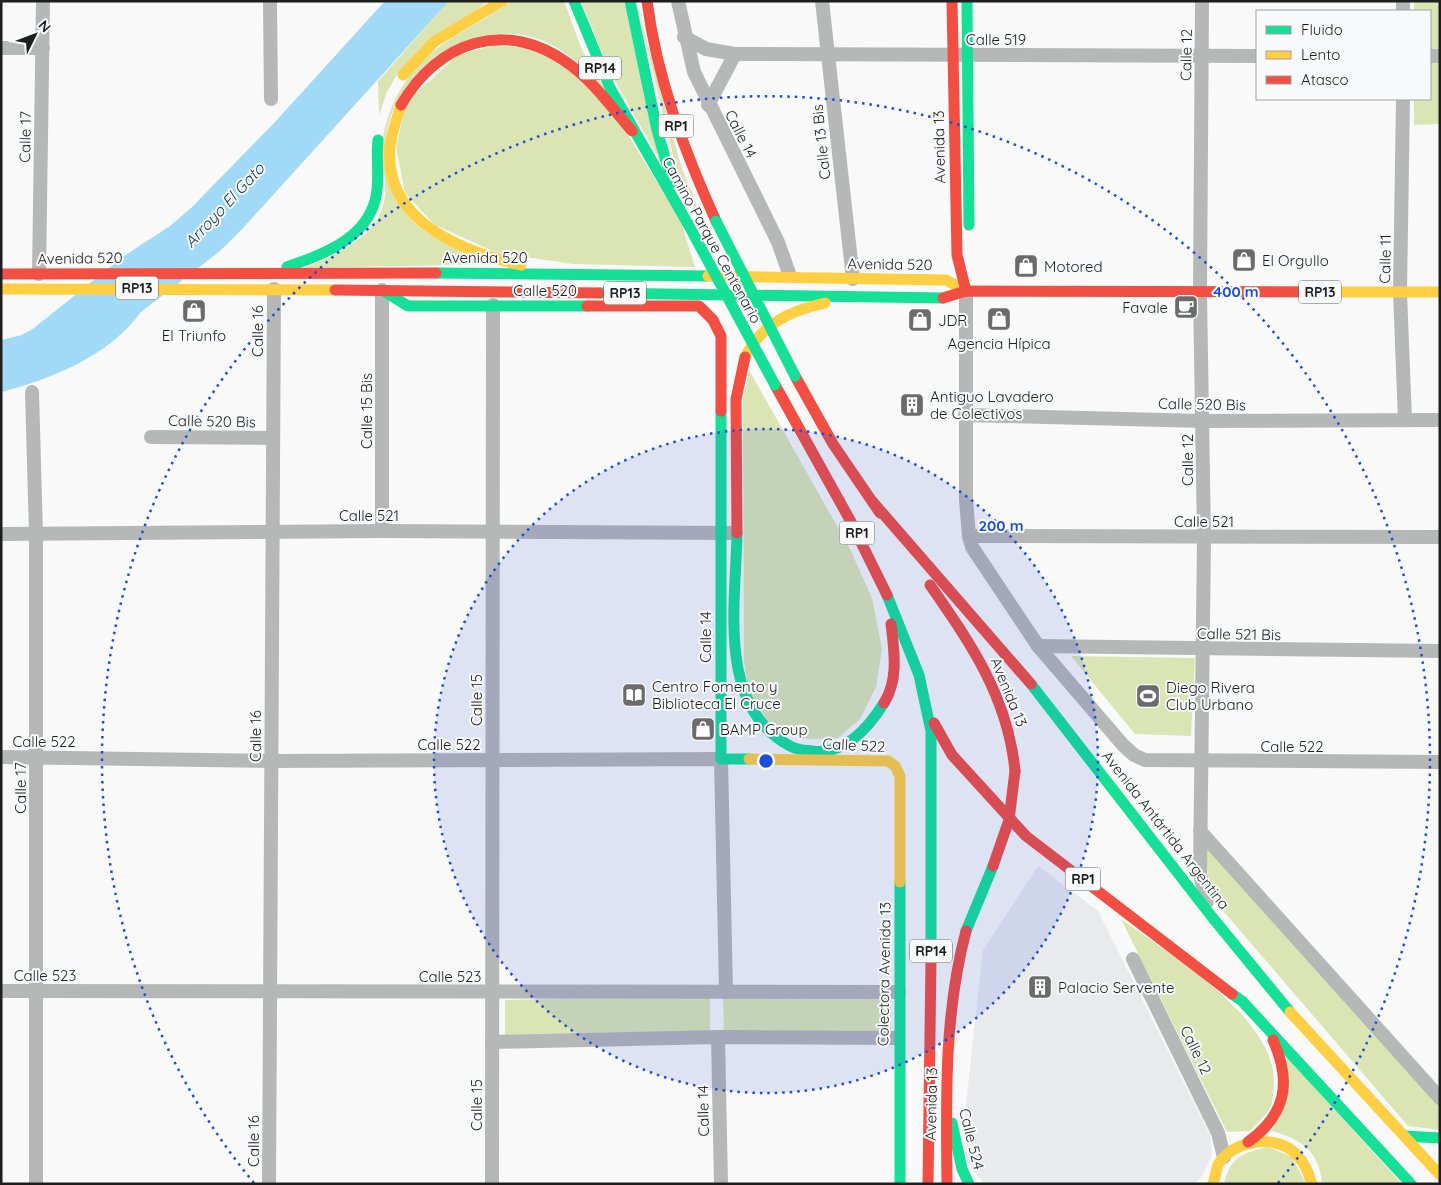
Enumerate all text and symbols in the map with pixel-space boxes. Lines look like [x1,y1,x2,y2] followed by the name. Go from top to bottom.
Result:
[10,10,60,60] north arrow
[1256,10,1431,100] legend
[35,16,55,36] text: N
[1301,20,1343,39] text: Fluido
[1176,29,1196,81] street label: Calle 12
[966,30,1026,49] street label: Calle 519
[1301,45,1340,64] text: Lento
[579,56,621,80] road number: RP14
[1301,70,1349,89] text: Atasco
[808,103,834,181] street label: Calle 13 Bis
[721,107,761,161] street label: Calle 14
[929,110,949,184] street label: Avenida 13
[15,111,35,163] street label: Calle 17
[658,114,694,138] road number: RP1
[658,153,766,327] street label: Camino Parque Centenario
[180,158,269,251] water label: Arroyo El Gato
[1375,234,1395,284] street label: Calle 11
[1231,247,1257,273] shop icon: El Orgullo
[37,248,123,268] street label: Avenida 520
[442,248,528,267] street label: Avenida 520
[1262,251,1329,270] place label: El Orgullo
[1013,253,1039,279] shop icon: Motored
[847,254,933,274] street label: Avenida 520
[1044,257,1103,276] place label: Motored
[116,276,158,300] road number: RP13
[1299,280,1341,304] road number: RP13
[513,281,577,300] street label: Calle 520
[604,282,646,304] road number: RP13
[1213,282,1259,301] text: 400 m
[1173,294,1199,320] cafe icon: Favale
[181,298,207,324] shop icon: El Triunfo
[1122,298,1168,317] place label: Favale
[248,305,267,357] street label: Calle 16
[986,306,1012,332] shop icon: Agencia Hípica
[907,307,933,333] shop icon: JDR
[938,311,967,330] place label: JDR
[162,326,226,345] place label: El Triunfo
[947,334,1051,353] place label: Agencia Hípica
[357,373,376,449] street label: Calle 15 Bis
[930,387,1054,423] place label: Antiguo Lavadero de Colectivos
[899,392,925,418] building icon: Antiguo Lavadero de Colectivos
[1158,394,1246,414] street label: Calle 520 Bis
[168,411,256,431] street label: Calle 520 Bis
[1178,434,1197,486] street label: Calle 12
[339,506,399,525] street label: Calle 521
[1174,512,1234,531] street label: Calle 521
[979,516,1024,535] text: 200 m
[840,522,874,544] road number: RP1
[696,611,715,663] street label: Calle 14
[1197,624,1281,644] street label: Calle 521 Bis
[986,655,1032,730] street label: Avenida 13
[467,674,486,726] street label: Calle 15
[652,677,781,713] place label: Centro Fomento y Biblioteca El Cruce
[1166,678,1255,714] place label: Diego Rivera Club Urbano
[621,682,647,708] library icon: Centro Fomento y Biblioteca El Cruce
[1135,683,1161,709] sports icon: Diego Rivera Club Urbano
[246,710,265,762] street label: Calle 16
[690,716,716,742] shop icon: BAMP Group
[720,720,807,739] place label: BAMP Group
[12,732,76,751] street label: Calle 522
[822,734,886,756] street label: Calle 522
[417,735,481,754] street label: Calle 522
[1260,737,1324,756] street label: Calle 522
[1098,747,1234,913] street label: Avenida Antártida Argentina
[757,752,775,770] centre of rings
[11,762,30,814] street label: Calle 17
[1066,868,1100,891] road number: RP1
[873,901,895,1046] street label: Colectora Avenida 13
[910,939,952,962] road number: RP14
[14,966,76,985] street label: Calle 523
[419,967,481,986] street label: Calle 523
[1027,974,1053,1000] building icon: Palacio Servente
[1058,978,1175,997] place label: Palacio Servente
[1176,1022,1216,1078] street label: Calle 12
[921,1067,941,1141] street label: Avenida 13
[467,1079,486,1131] street label: Calle 15
[693,1085,713,1137] street label: Calle 14
[955,1106,989,1172] street label: Calle 524
[244,1115,263,1167] street label: Calle 16

